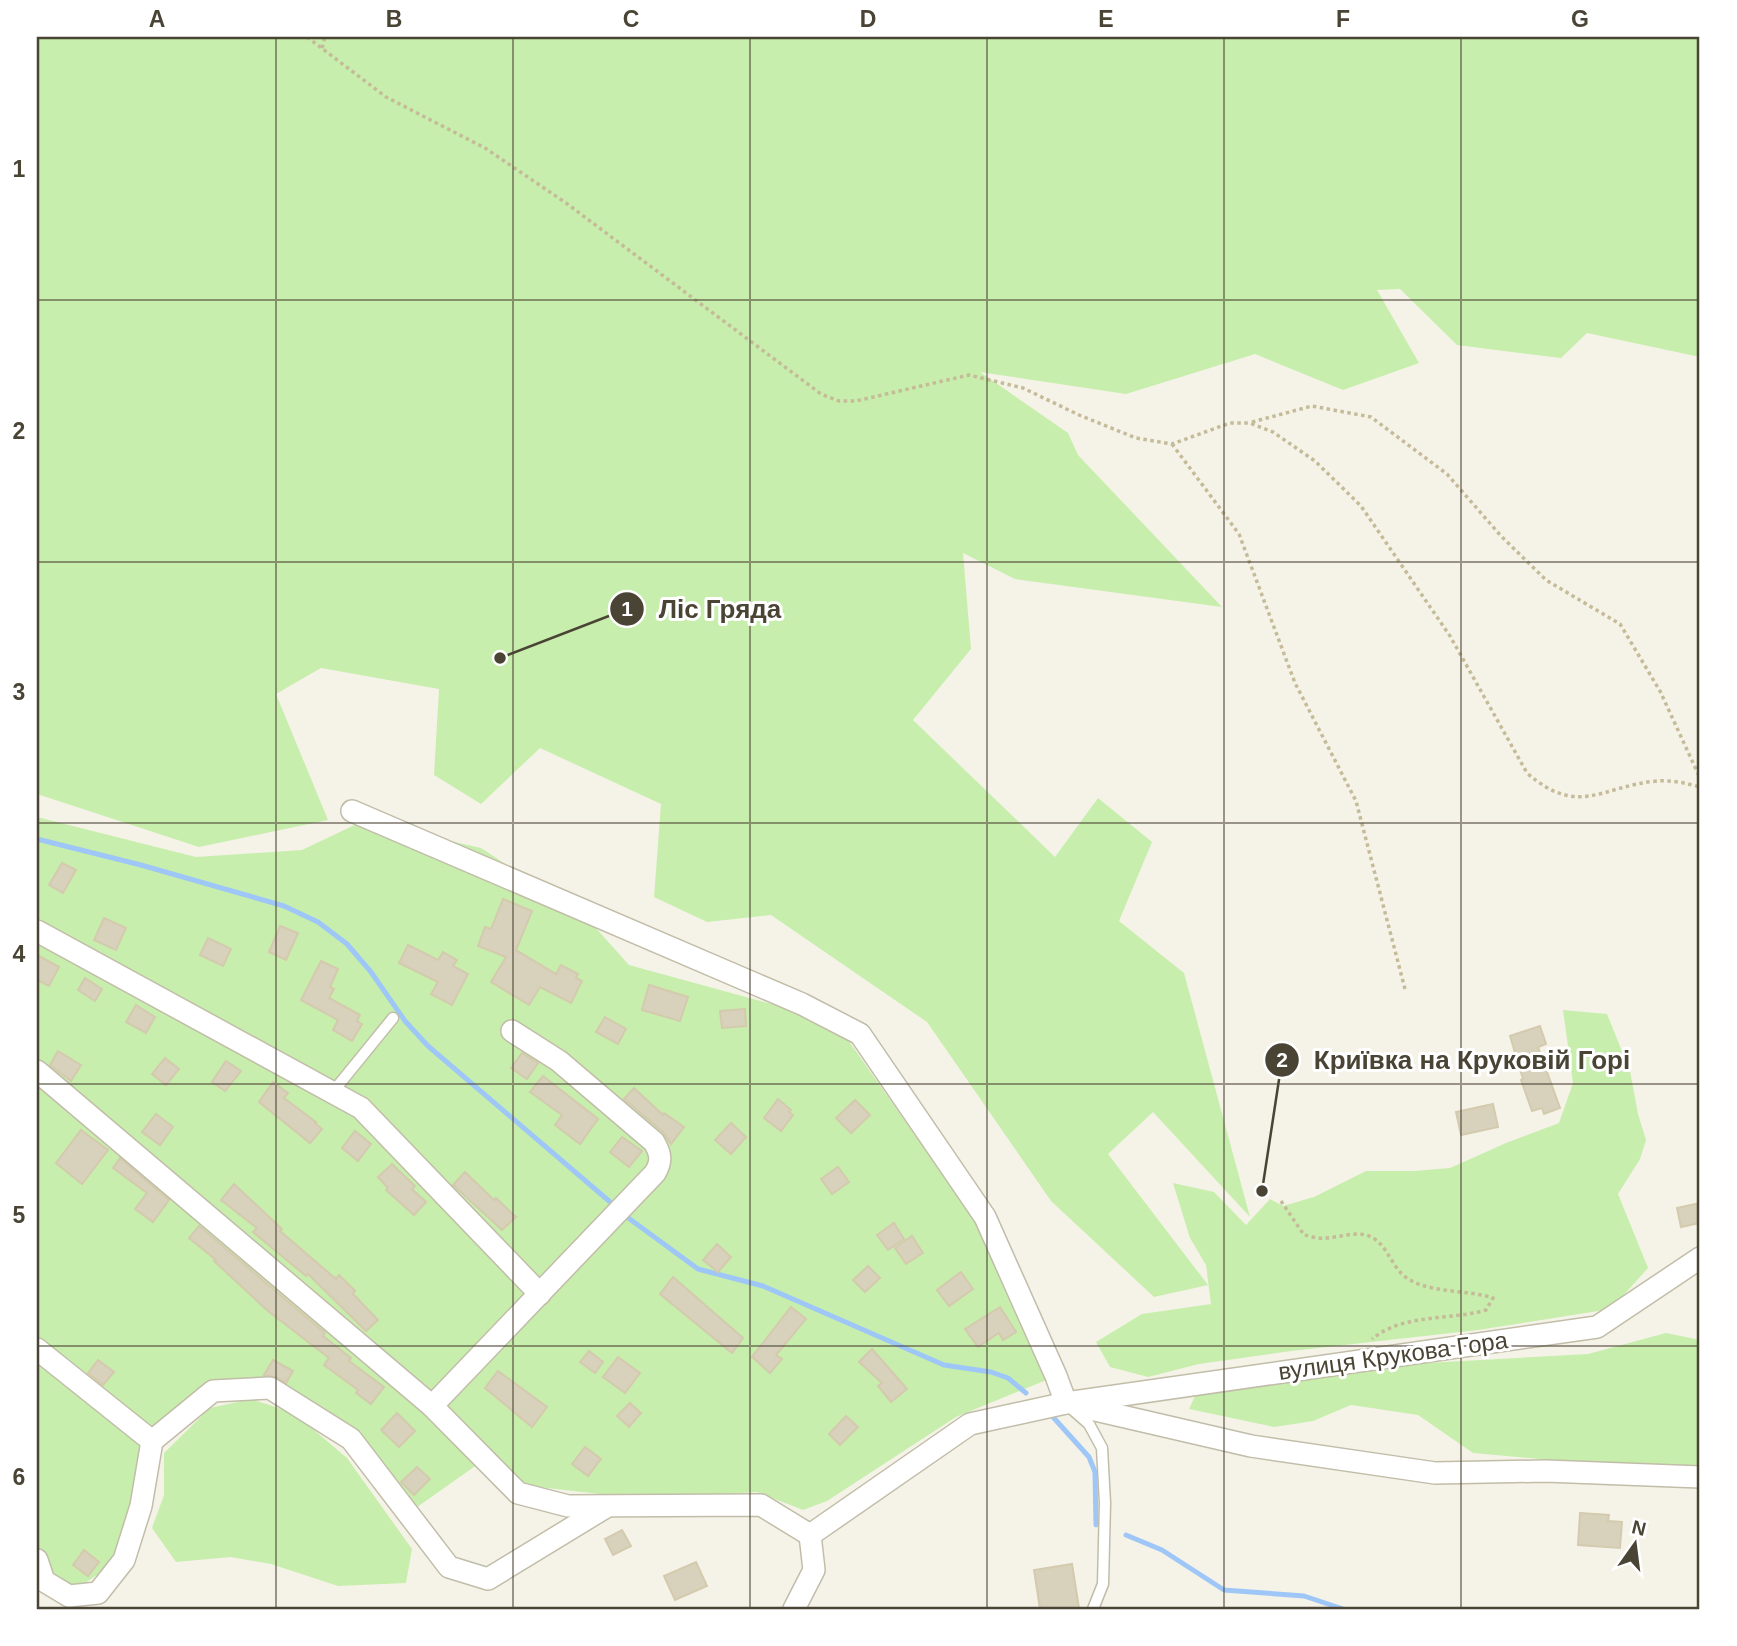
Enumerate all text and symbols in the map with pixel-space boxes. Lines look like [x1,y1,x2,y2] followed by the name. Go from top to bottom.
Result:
[149,6,165,32] text: A
[386,6,402,32] text: B
[623,6,639,32] text: C
[860,6,876,32] text: D
[1098,6,1114,32] text: E
[1336,6,1350,32] text: F
[1571,6,1589,32] text: G
[13,156,26,182] text: 1
[13,418,25,444] text: 2
[609,586,795,633] callout: Ліс Гряда
[659,594,782,624] text: Ліс Гряда
[621,597,633,620] text: 1
[13,679,25,705] text: 3
[13,941,26,967] text: 4
[1265,1036,1644,1083] callout: Криївка на Круковій Горі
[1314,1045,1630,1075] text: Криївка на Круковій Горі
[1276,1048,1288,1071] text: 2
[13,1202,26,1228] text: 5
[1276,1326,1510,1385] street label: вулиця Крукова Гора
[13,1464,25,1490] text: 6
[1600,1510,1670,1580] north arrow
[1630,1516,1648,1540] text: N

